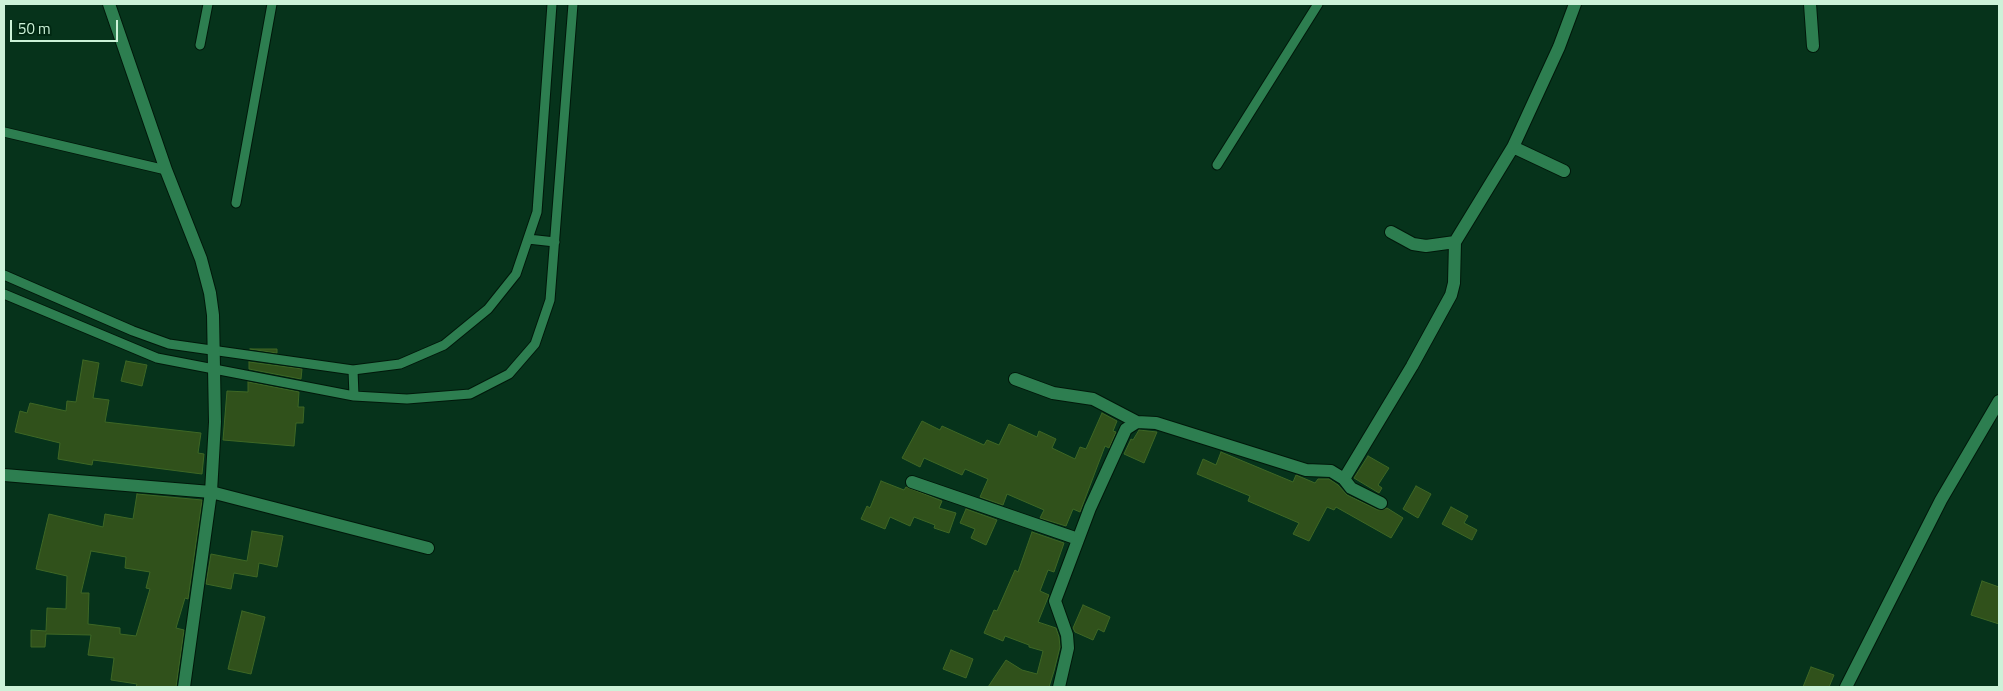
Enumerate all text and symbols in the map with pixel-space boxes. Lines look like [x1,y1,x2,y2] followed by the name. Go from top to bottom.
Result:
[12,10,120,42] scale bar
[18,17,51,40] text: 50 m

